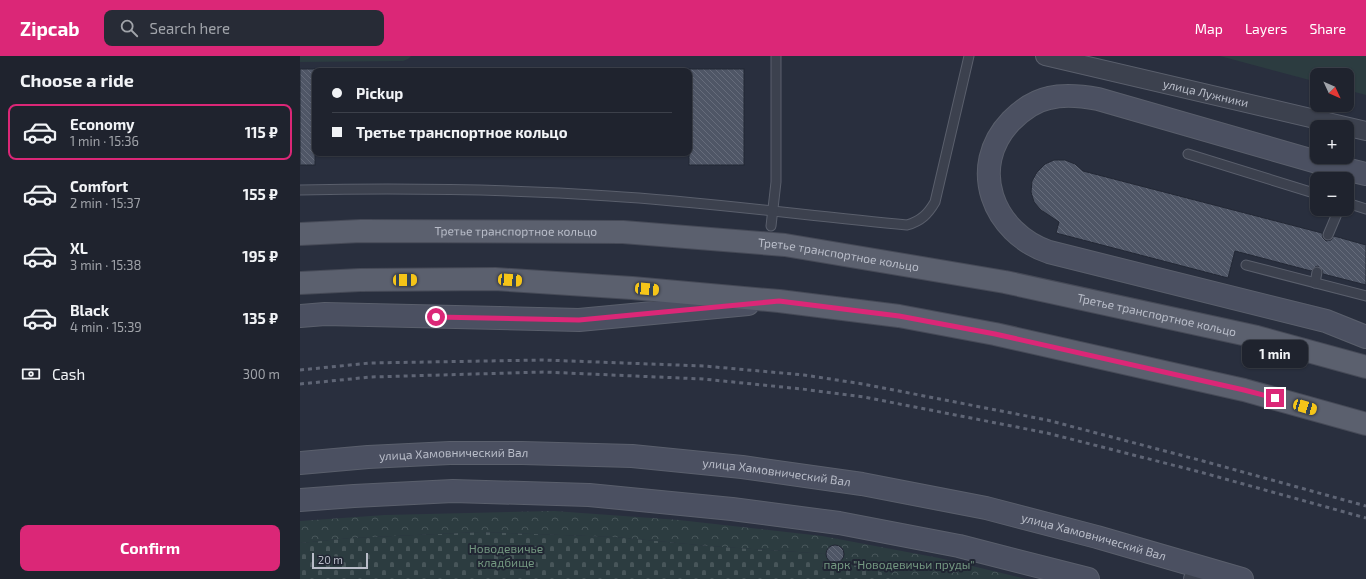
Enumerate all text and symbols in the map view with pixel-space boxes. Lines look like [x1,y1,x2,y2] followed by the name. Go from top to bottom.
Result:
[104,10,384,46] search box
[20,17,80,40] text: Zipcab
[118,17,140,39] icon: search
[150,19,230,37] text: Search here
[1195,20,1223,37] text: Map
[1245,20,1287,37] text: Layers
[1309,20,1346,37] text: Share
[1310,68,1354,112] north arrow
[1310,68,1354,216] map controls
[20,69,134,91] text: Choose a ride
[1162,76,1250,109] street label: улица Лужники
[356,84,403,102] text: Pickup
[22,114,58,150] icon: car
[70,115,135,133] text: Economy
[1310,120,1354,164] button: +
[245,123,278,141] text: 115 ₽
[356,123,568,141] text: Третье транспортное кольцо
[70,133,139,149] text: 1 min · 15:36
[1310,172,1354,216] button: −
[22,176,58,212] icon: car
[70,177,128,195] text: Comfort
[243,185,278,203] text: 155 ₽
[70,195,140,211] text: 2 min · 15:37
[435,223,597,238] street label: Третье транспортное кольцо
[758,235,920,273] street label: Третье транспортное кольцо
[22,238,58,274] icon: car
[70,239,88,257] text: XL
[242,247,278,265] text: 195 ₽
[70,257,142,273] text: 3 min · 15:38
[498,273,522,287] car
[393,274,417,286] car
[635,282,659,296] car
[1076,290,1238,338] street label: Третье транспортное кольцо
[22,300,58,336] icon: car
[70,301,109,319] text: Black
[427,308,445,326] route start
[243,309,278,327] text: 135 ₽
[70,319,142,335] text: 4 min · 15:39
[1242,340,1308,368] callout: 1 min
[1259,346,1291,362] text: 1 min
[20,363,42,385] icon: cash
[52,365,85,383] text: Cash
[243,366,280,382] text: 300 m
[1266,389,1284,407] route end
[1292,398,1318,416] car
[379,445,529,463] street label: улица Хамовнический Вал
[702,455,852,488] street label: улица Хамовнический Вал
[1020,510,1168,563] street label: улица Хамовнический Вал
[20,525,280,571] button: Confirm
[469,541,543,569] park label: Новодевичье кладбище
[312,551,368,570] scale bar
[318,553,343,566] text: 20 m
[824,557,974,572] park label: парк "Новодевичьи пруды"

